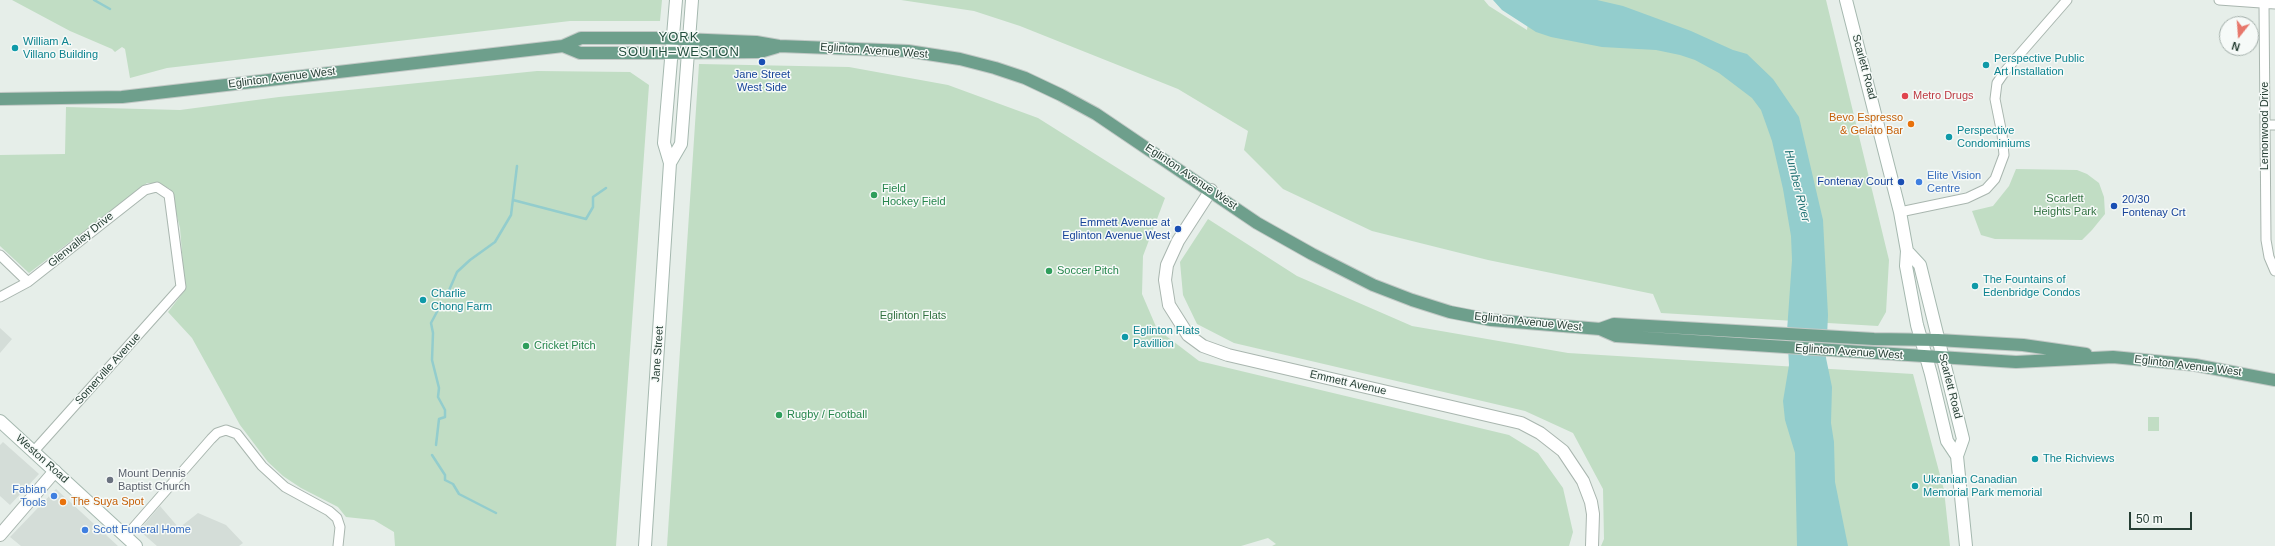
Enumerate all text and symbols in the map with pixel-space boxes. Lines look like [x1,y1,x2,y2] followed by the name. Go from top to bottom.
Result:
[2219,16,2259,56] north arrow
[618,29,740,60] district label: YORK SOUTH–WESTON
[1849,33,1879,101] street label: Scarlett Road
[23,35,98,61] place label: William A. Villano Building
[2230,40,2241,53] text: N
[820,41,928,61] street label: Eglinton Avenue West
[10,43,20,53] marker: William A. Villano Building
[1994,52,2084,78] place label: Perspective Public Art Installation
[757,57,767,67] marker: Jane Street West Side
[1981,60,1991,70] marker: Perspective Public Art Installation
[228,65,336,91] street label: Eglinton Avenue West
[734,68,790,94] place label: Jane Street West Side
[2258,82,2272,170] street label: Lemonwood Drive
[1913,89,1974,103] place label: Metro Drugs
[1900,91,1910,101] marker: Metro Drugs
[1829,111,1903,137] place label: Bevo Espresso & Gelato Bar
[1906,119,1916,129] marker: Bevo Espresso & Gelato Bar
[1957,124,2030,150] place label: Perspective Condominiums
[1944,132,1954,142] marker: Perspective Condominiums
[1143,141,1239,213] street label: Eglinton Avenue West
[1781,148,1813,224] water label: Humber River
[1927,169,1981,195] place label: Elite Vision Centre
[1817,175,1893,189] place label: Fontenay Court
[1896,177,1906,187] marker: Fontenay Court
[1914,177,1924,187] marker: Elite Vision Centre
[882,182,946,208] place label: Field Hockey Field
[869,190,879,200] marker: Field Hockey Field
[2034,192,2096,218] park label: Scarlett Heights Park
[2122,193,2186,219] place label: 20/30 Fontenay Crt
[2109,201,2119,211] marker: 20/30 Fontenay Crt
[46,210,116,270] street label: Glenvalley Drive
[1062,216,1170,242] place label: Emmett Avenue at Eglinton Avenue West
[1173,224,1183,234] marker: Emmett Avenue at Eglinton Avenue West
[1057,264,1119,278] place label: Soccer Pitch
[1044,266,1054,276] marker: Soccer Pitch
[1983,273,2080,299] place label: The Fountains of Edenbridge Condos
[1970,281,1980,291] marker: The Fountains of Edenbridge Condos
[431,287,492,313] place label: Charlie Chong Farm
[418,295,428,305] marker: Charlie Chong Farm
[880,309,946,323] park label: Eglinton Flats
[1474,310,1582,334] street label: Eglinton Avenue West
[1133,324,1200,350] place label: Eglinton Flats Pavillion
[649,325,667,383] street label: Jane Street
[72,331,144,407] street label: Somerville Avenue
[1120,332,1130,342] marker: Eglinton Flats Pavillion
[534,339,596,353] place label: Cricket Pitch
[521,341,531,351] marker: Cricket Pitch
[1795,342,1903,362] street label: Eglinton Avenue West
[1936,352,1964,420] street label: Scarlett Road
[2134,353,2242,379] street label: Eglinton Avenue West
[1308,368,1388,398] street label: Emmett Avenue
[787,408,867,422] place label: Rugby / Football
[774,410,784,420] marker: Rugby / Football
[13,432,71,486] street label: Weston Road
[2043,452,2115,466] place label: The Richviews
[2030,454,2040,464] marker: The Richviews
[118,467,190,493] place label: Mount Dennis Baptist Church
[1923,473,2042,499] place label: Ukranian Canadian Memorial Park memorial
[105,475,115,485] marker: Mount Dennis Baptist Church
[1910,481,1920,491] marker: Ukranian Canadian Memorial Park memorial
[12,483,46,509] place label: Fabian Tools
[49,491,59,501] marker: Fabian Tools
[71,495,144,509] place label: The Suya Spot
[58,497,68,507] marker: The Suya Spot
[2131,504,2194,530] scale bar
[2136,512,2163,526] text: 50 m
[93,523,191,537] place label: Scott Funeral Home
[80,525,90,535] marker: Scott Funeral Home

